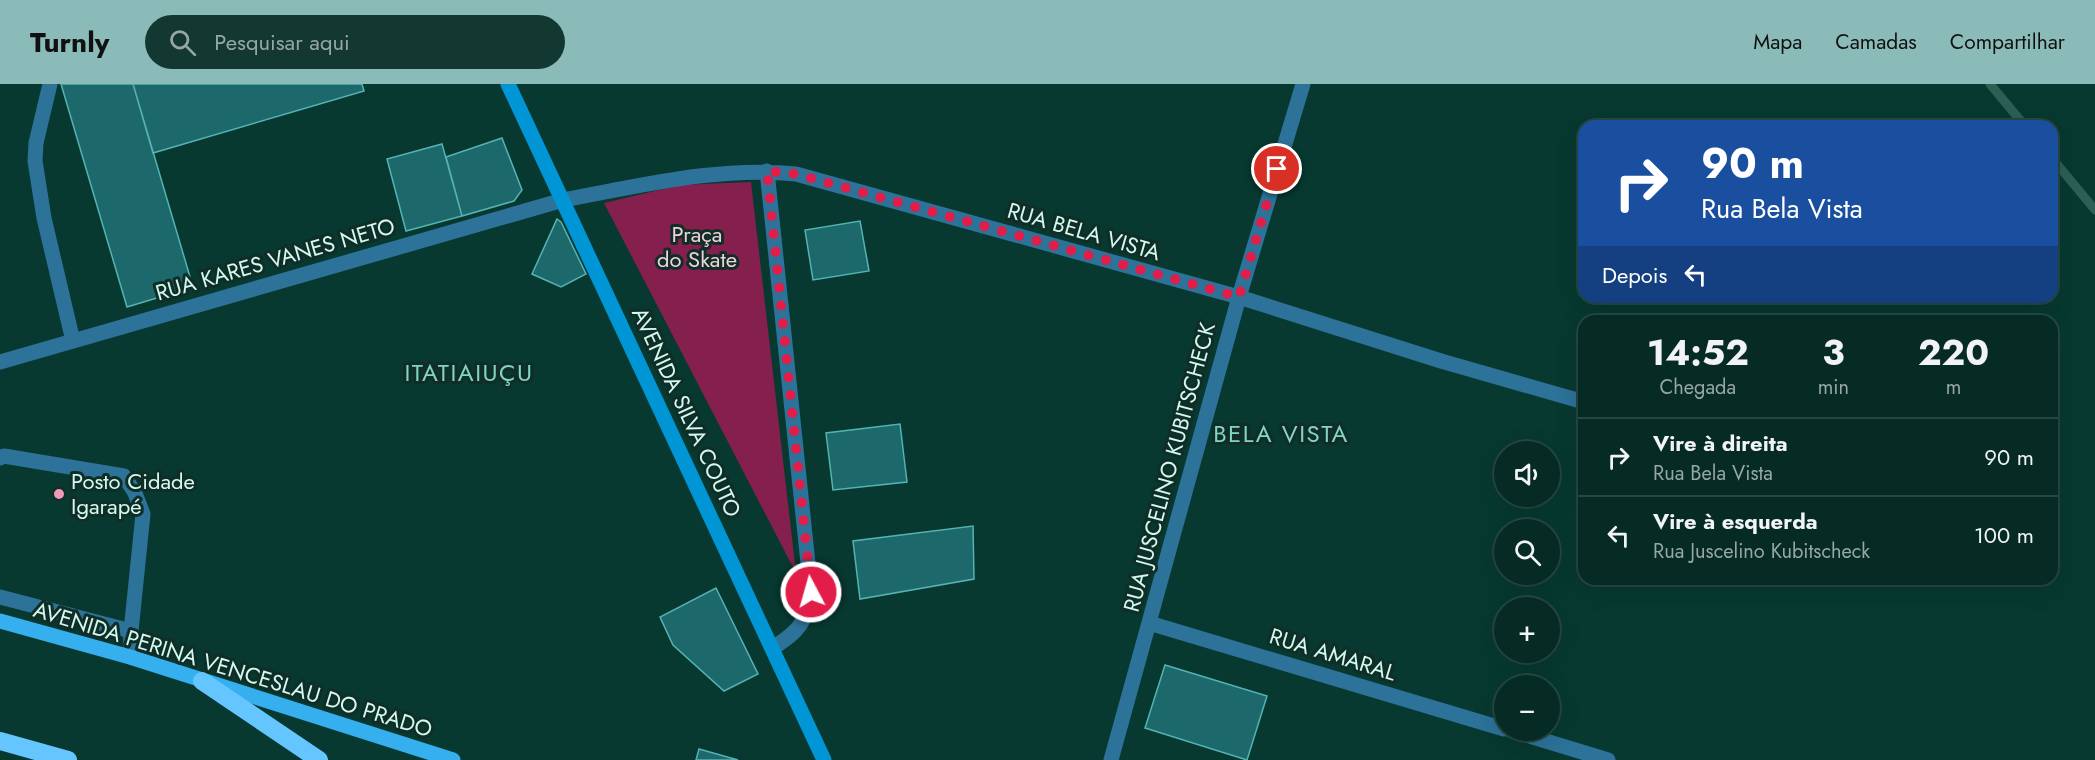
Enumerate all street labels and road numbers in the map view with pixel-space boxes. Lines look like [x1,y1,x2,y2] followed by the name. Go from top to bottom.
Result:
[1004,194,1165,268] street label: RUA BELA VISTA
[152,210,398,308] street label: RUA KARES VANES NETO
[624,302,750,522] street label: AVENIDA SILVA COUTO
[1115,318,1223,615] street label: RUA JUSCELINO KUBITSCHECK
[30,593,436,745] street label: AVENIDA PERINA VENCESLAU DO PRADO
[1266,620,1400,688] street label: RUA AMARAL

